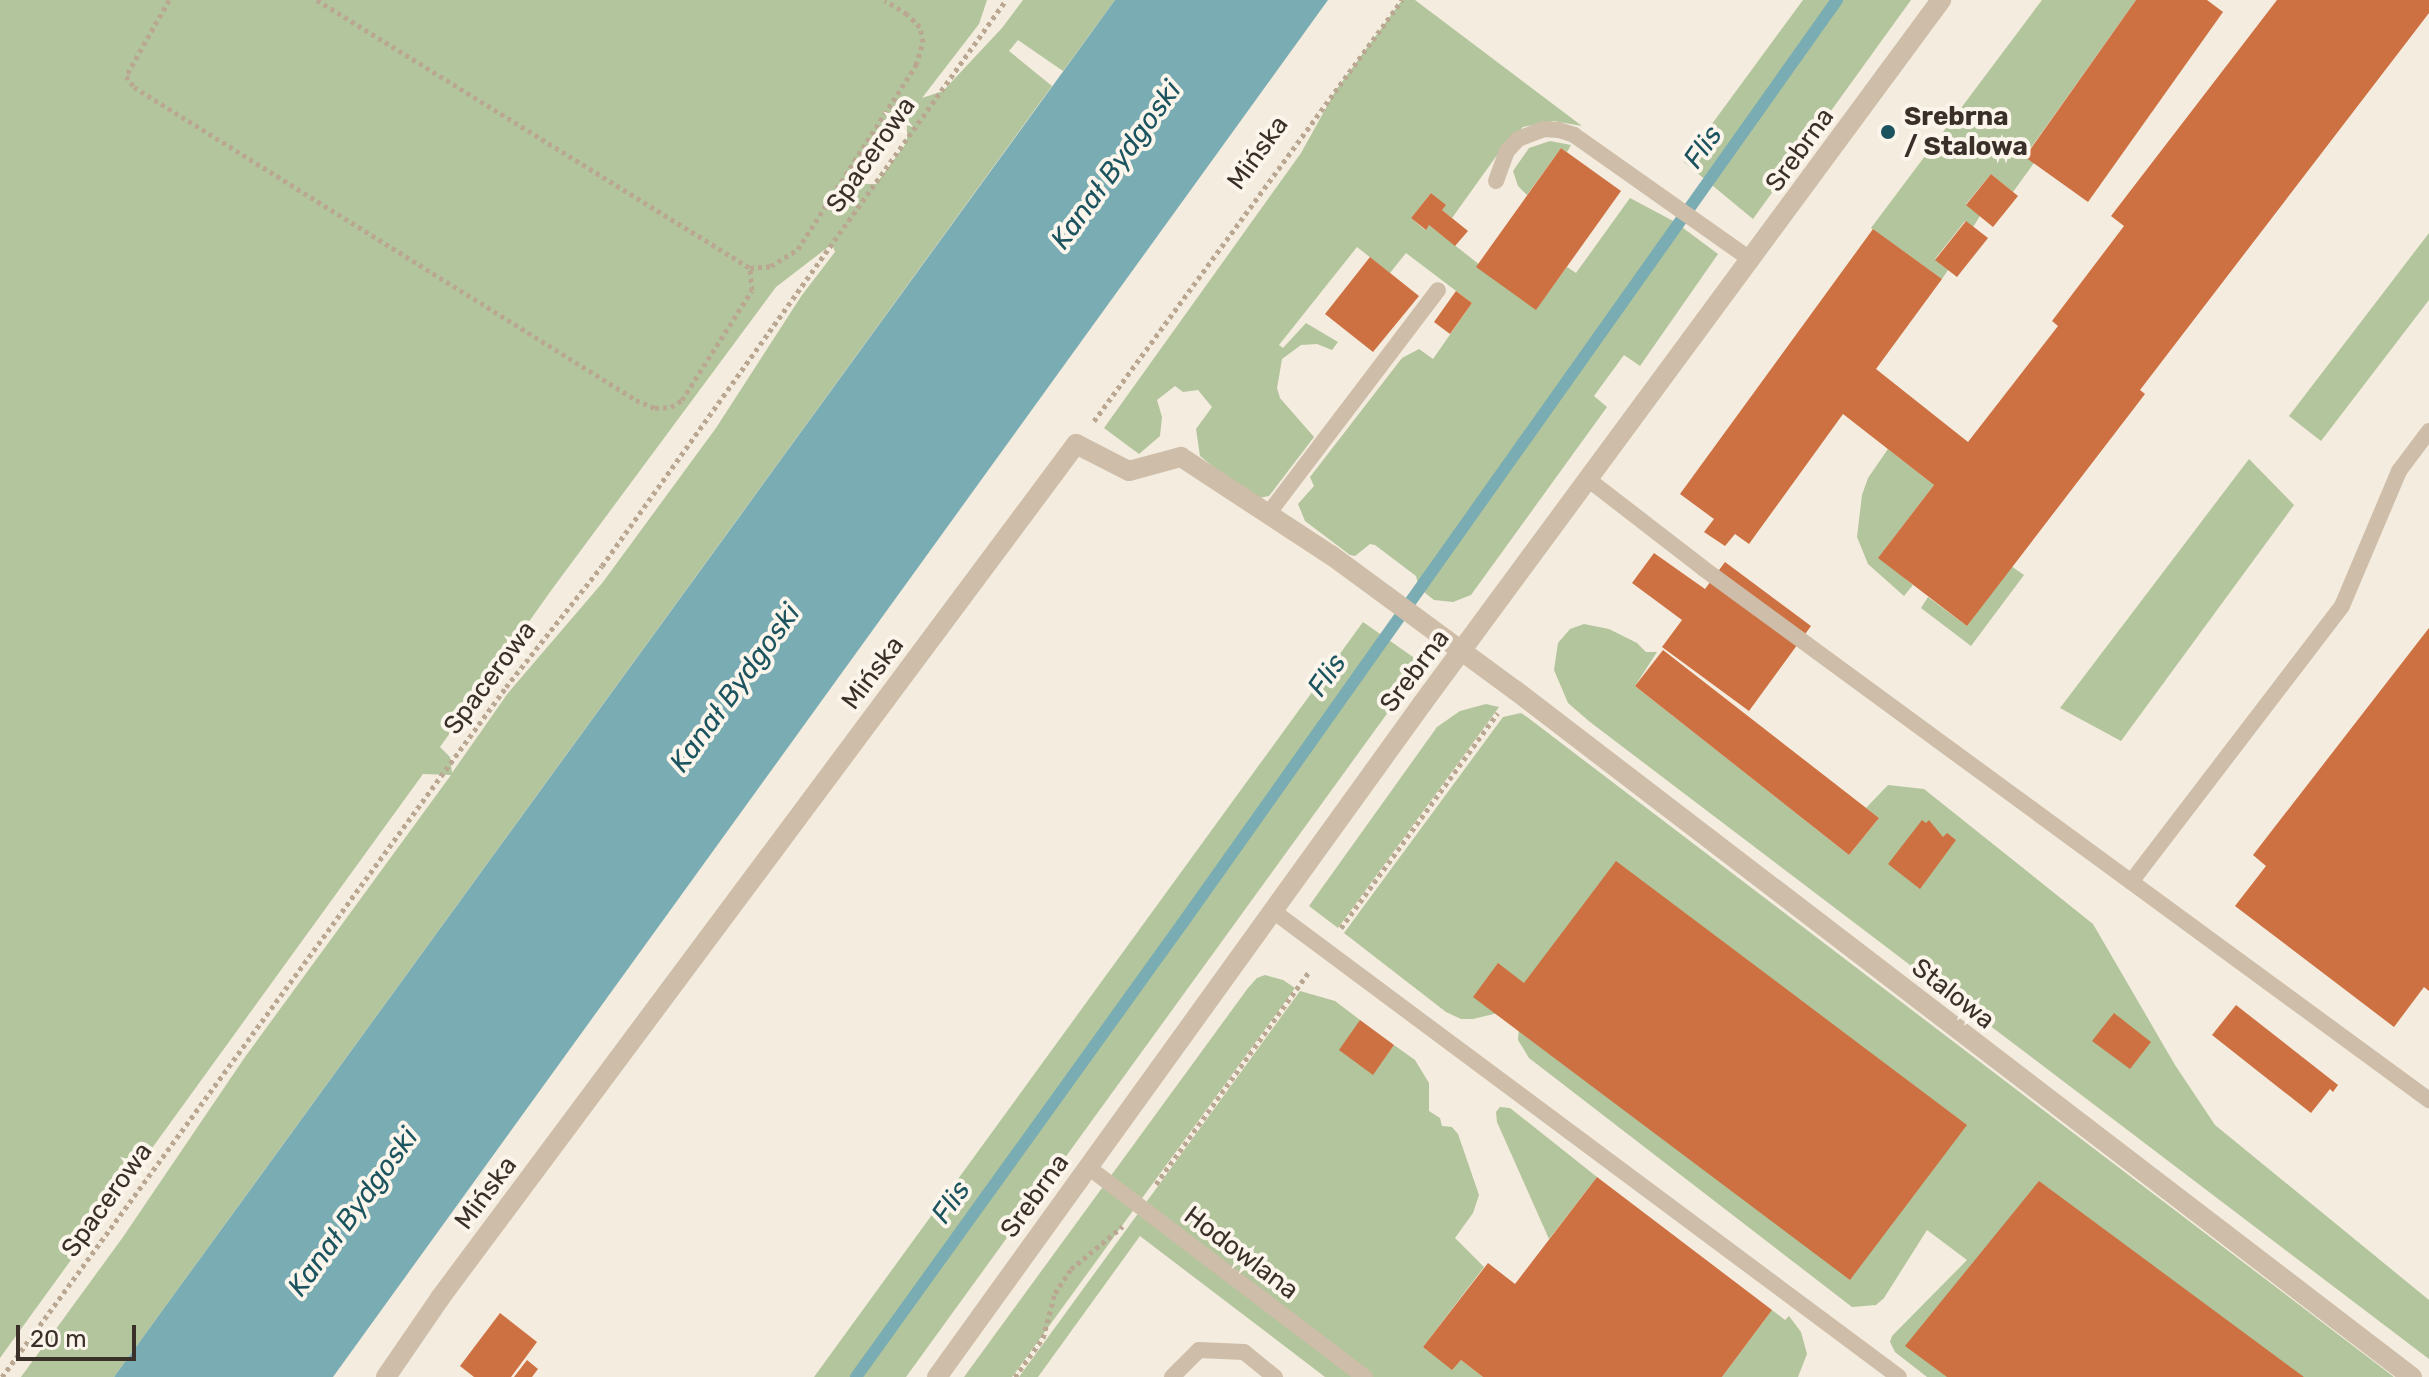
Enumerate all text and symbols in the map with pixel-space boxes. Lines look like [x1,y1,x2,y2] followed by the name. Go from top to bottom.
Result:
[1044,74,1188,256] water label: Kanał Bydgoski
[820,91,922,219] street label: Spacerowa
[1904,101,2028,162] place label: Srebrna / Stalowa
[1759,102,1841,198] street label: Srebrna
[1221,110,1295,196] street label: Mińska
[1677,119,1729,175] water label: Flis
[1879,123,1897,141] marker: Srebrna / Stalowa
[663,597,807,779] water label: Kanał Bydgoski
[437,615,543,741] street label: Spacerowa
[1374,623,1456,719] street label: Srebrna
[835,630,911,716] street label: Mińska
[1301,647,1353,703] water label: Flis
[1905,952,2001,1036] street label: Stalowa
[281,1121,425,1303] water label: Kanał Bydgoski
[55,1137,159,1263] street label: Spacerowa
[994,1148,1076,1244] street label: Srebrna
[448,1150,524,1236] street label: Mińska
[925,1174,977,1230] water label: Flis
[1178,1200,1304,1306] street label: Hodowlana
[20,1309,140,1359] scale bar
[30,1325,87,1353] text: 20 m

